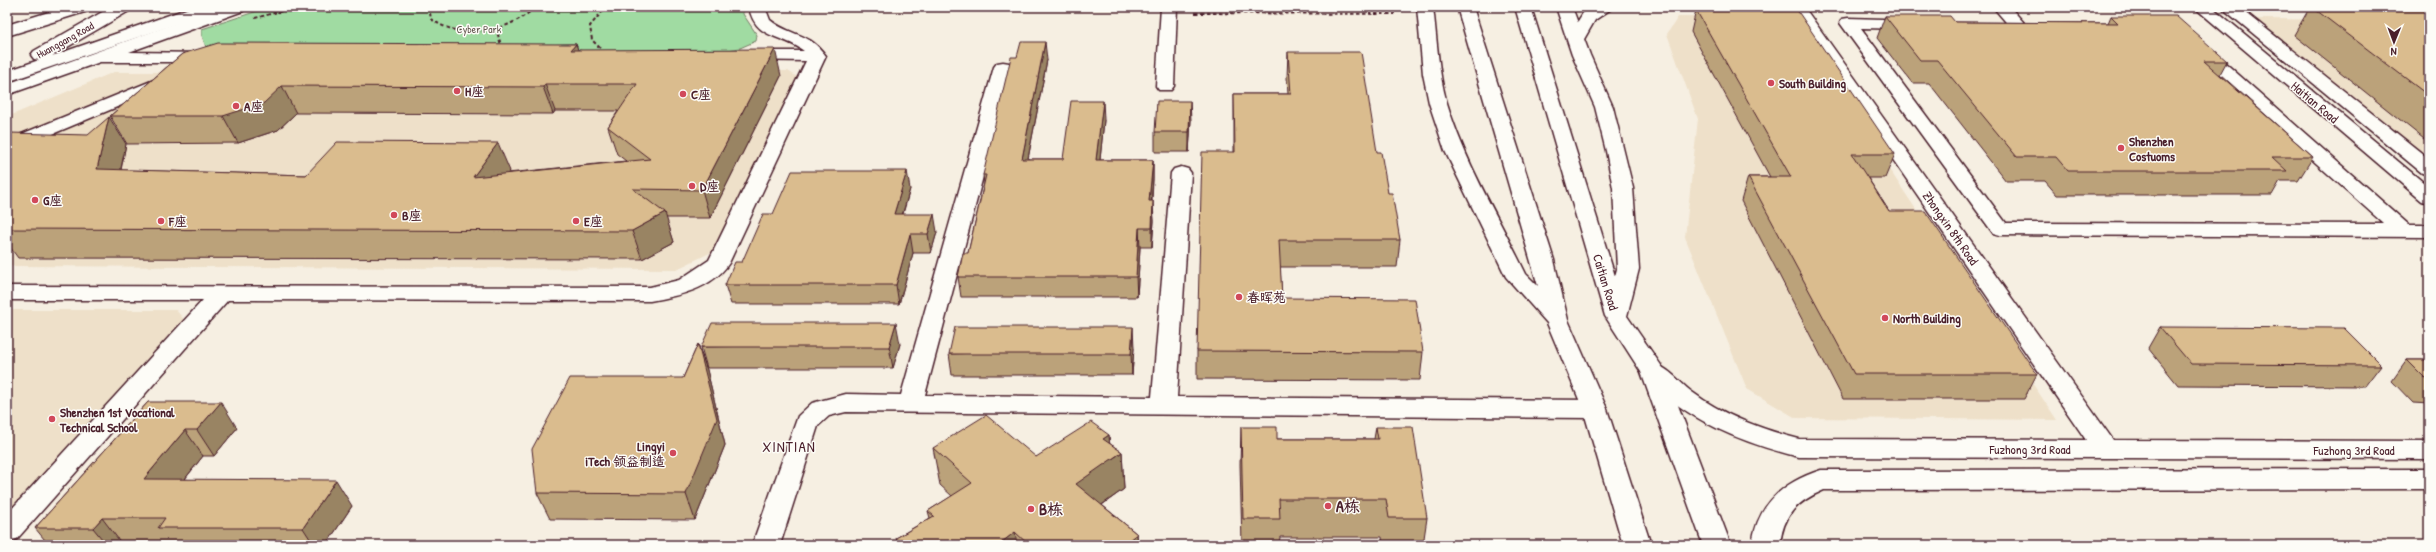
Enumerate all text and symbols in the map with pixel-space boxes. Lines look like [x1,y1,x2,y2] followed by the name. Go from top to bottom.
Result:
[34,18,97,61] street label: Huanggang Road
[457,22,502,36] park label: Cyber Park
[2374,22,2414,62] north arrow
[2391,45,2397,59] text: N
[1779,74,1846,93] place label: South Building
[2287,77,2343,127] street label: Haitian Road
[1766,78,1776,88] marker: South Building
[465,82,484,100] place label: H座
[691,85,711,103] place label: C座
[452,86,462,96] marker: H座
[678,89,688,99] marker: C座
[244,97,263,115] place label: A座
[231,101,241,111] marker: A座
[2129,132,2175,165] place label: Shenzhen Costuoms
[2116,143,2126,153] marker: Shenzhen Costuoms
[700,177,719,195] place label: D座
[687,181,697,191] marker: D座
[1919,187,1983,269] street label: Zhongxin 8th Road
[43,191,62,209] place label: G座
[30,195,40,205] marker: G座
[402,206,422,224] place label: B座
[389,210,399,220] marker: B座
[168,212,187,230] place label: F座
[584,212,603,230] place label: E座
[156,216,166,226] marker: F座
[571,216,581,226] marker: E座
[1589,252,1623,312] street label: Caitian Road
[1247,288,1286,306] place label: 春晖苑
[1234,292,1244,302] marker: 春晖苑
[1893,309,1961,328] place label: North Building
[1880,313,1890,323] marker: North Building
[59,403,175,436] place label: Shenzhen 1st Vocational Technical School
[47,414,57,424] marker: Shenzhen 1st Vocational Technical School
[762,436,816,457] district label: XINTIAN
[585,437,665,470] place label: Lingyi iTech 领益制造
[1988,440,2071,458] street label: Fuzhong 3rd Road
[2312,441,2395,459] street label: Fuzhong 3rd Road
[668,448,678,458] marker: Lingyi iTech 领益制造
[1336,495,1360,517] place label: A栋
[1039,498,1063,520] place label: B栋
[1323,501,1333,511] marker: A栋
[1026,504,1036,514] marker: B栋

